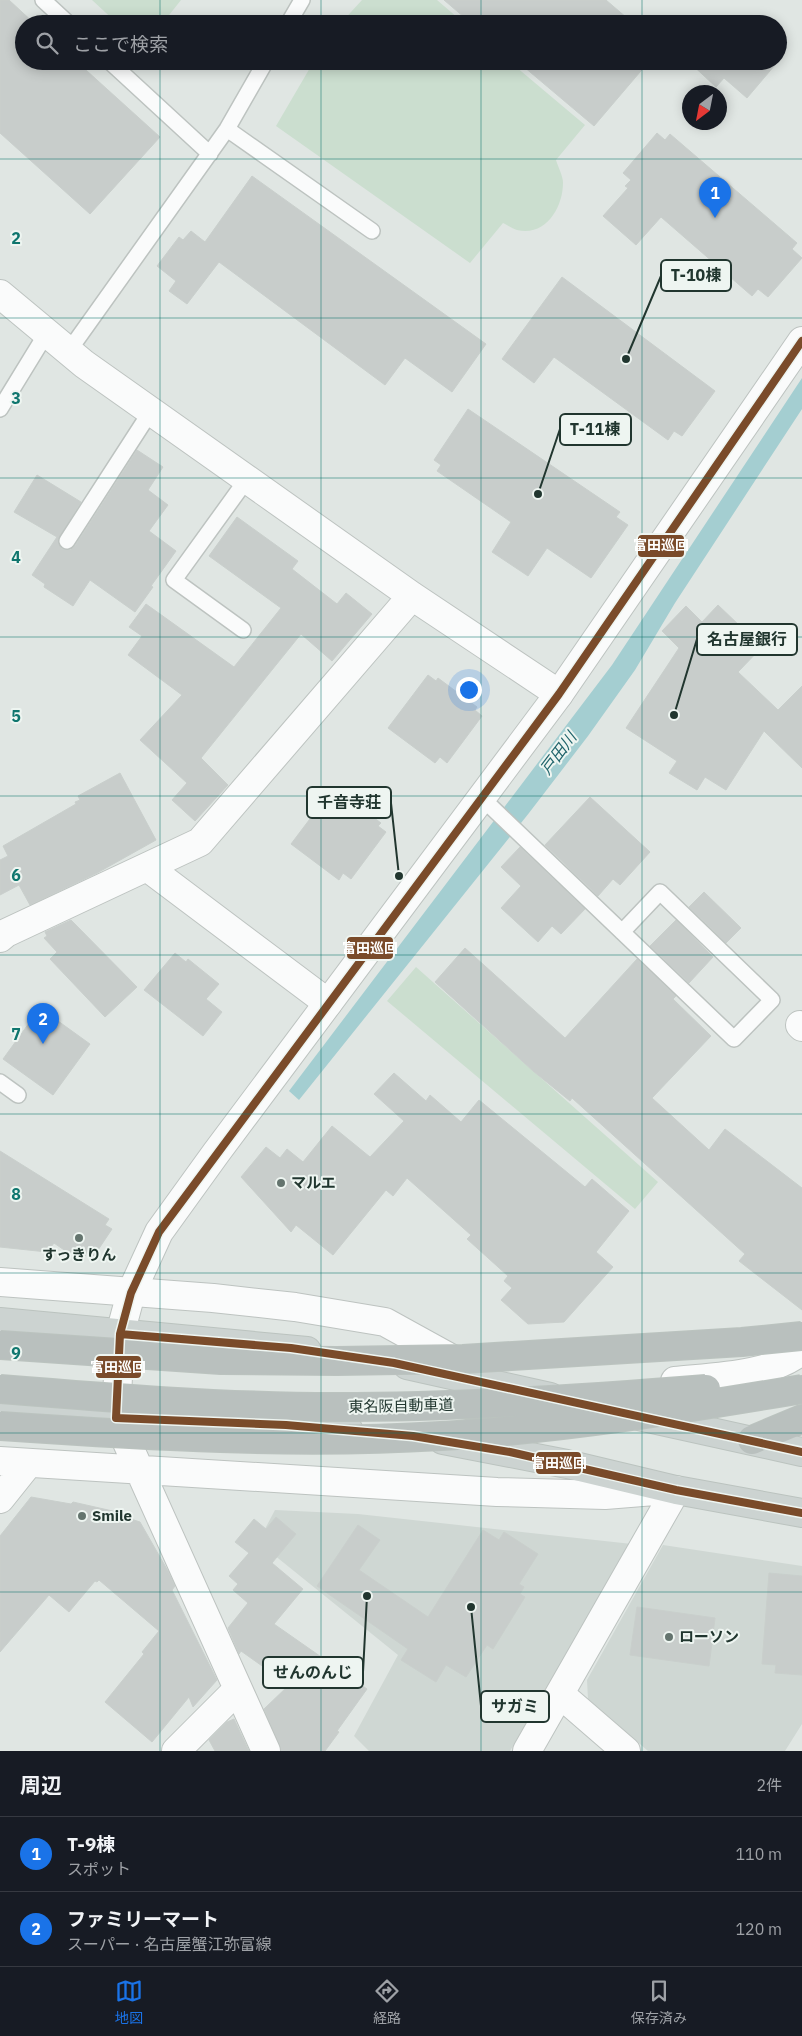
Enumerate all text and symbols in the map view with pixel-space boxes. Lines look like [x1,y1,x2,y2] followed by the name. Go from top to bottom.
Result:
[15,15,787,70] search box
[33,29,61,57] icon: search
[73,32,168,56] text: ここで検索
[682,85,727,130] north arrow
[699,177,731,218] pin: 1
[11,228,21,248] text: 2
[661,260,731,291] callout: T-10棟
[671,265,721,285] text: T-10棟
[11,388,21,408] text: 3
[560,414,631,445] callout: T-11棟
[570,419,620,439] text: T-11棟
[637,534,685,558] line badge: 富田巡回
[633,536,689,554] text: 富田巡回
[11,547,21,567] text: 4
[697,624,797,655] callout: 名古屋銀行
[707,629,787,649] text: 名古屋銀行
[456,677,482,703] your location
[11,706,21,726] text: 5
[536,726,582,778] water label: 戸田川
[307,787,391,818] callout: 千音寺荘
[317,792,381,812] text: 千音寺荘
[11,865,21,885] text: 6
[346,936,394,960] line badge: 富田巡回
[342,939,398,957] text: 富田巡回
[27,1003,59,1044] pin: 2
[11,1024,21,1044] text: 7
[291,1173,336,1192] place label: マルエ
[275,1177,287,1189] marker: マルエ
[11,1184,21,1204] text: 8
[73,1232,85,1244] marker: すっきりん
[42,1245,116,1264] place label: すっきりん
[11,1343,21,1363] text: 9
[95,1355,142,1379] line badge: 富田巡回
[90,1358,146,1376] text: 富田巡回
[348,1395,454,1416] street label: 東名阪自動車道
[535,1451,582,1475] line badge: 富田巡回
[531,1454,587,1472] text: 富田巡回
[92,1506,132,1525] place label: Smile
[76,1510,88,1522] marker: Smile
[679,1627,739,1646] place label: ローソン
[663,1631,675,1643] marker: ローソン
[263,1657,363,1688] callout: せんのんじ
[273,1662,353,1682] text: せんのんじ
[481,1691,549,1722] callout: サガミ
[491,1696,539,1716] text: サガミ
[20,1771,62,1799] text: 周辺
[756,1775,782,1795] text: 2件
[67,1832,115,1856] text: T-9棟
[31,1844,41,1864] text: 1
[735,1844,782,1864] text: 110 m
[67,1859,131,1879] text: スポット
[67,1907,219,1931] text: ファミリーマート
[31,1919,41,1939] text: 2
[735,1919,782,1939] text: 120 m
[67,1934,272,1954] text: スーパー · 名古屋蟹江弥富線
[115,1977,143,2027] tab: 地図
[373,1977,401,2027] tab: 経路
[631,1977,687,2027] tab: 保存済み

